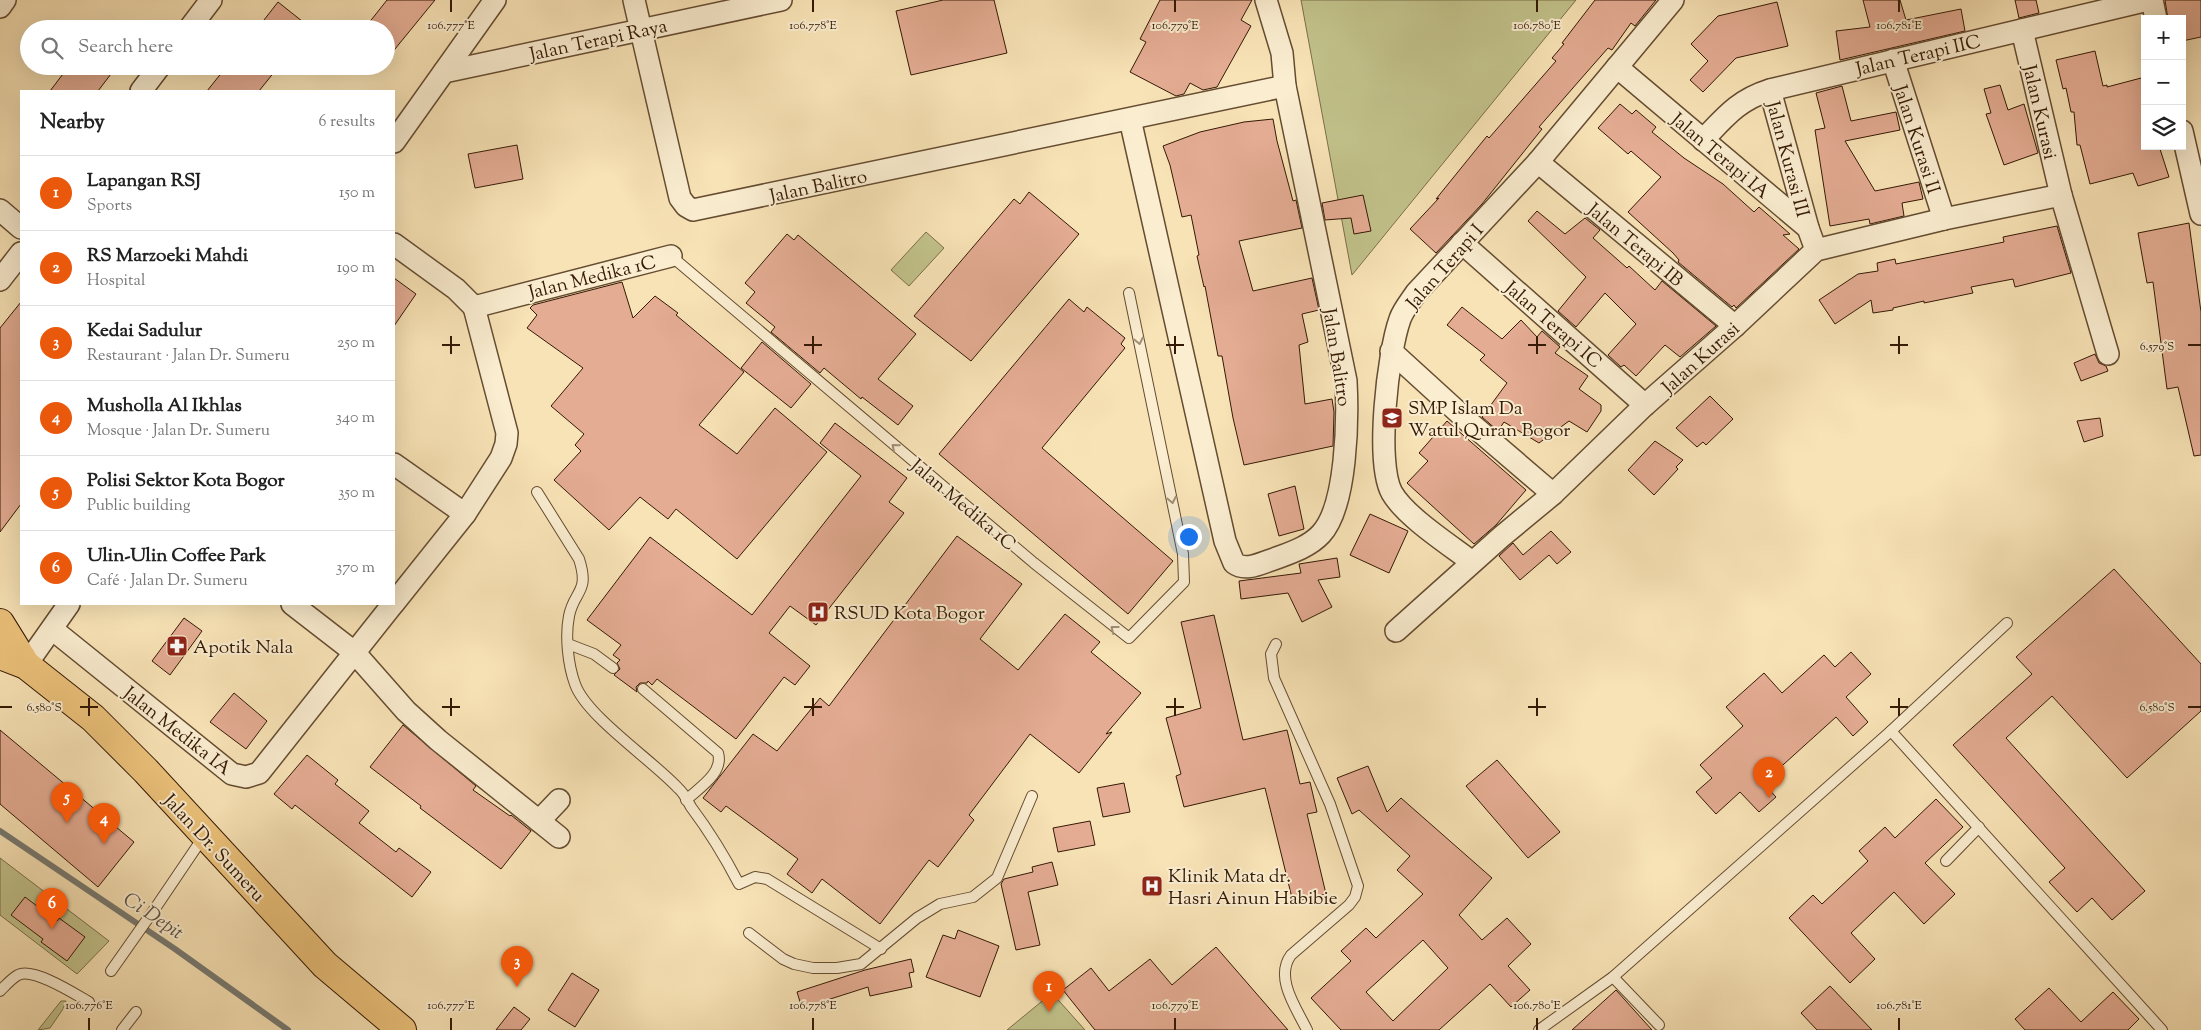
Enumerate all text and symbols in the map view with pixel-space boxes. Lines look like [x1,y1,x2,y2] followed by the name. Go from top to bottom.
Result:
[526,14,670,69] street label: Jalan Terapi Raya
[2141,15,2186,150] map controls
[2141,15,2186,60] button: +
[427,17,475,35] text: 106.777°E
[789,17,837,35] text: 106.778°E
[1152,17,1199,35] text: 106.779°E
[1513,17,1562,35] text: 106.780°E
[1876,17,1923,35] text: 106.781°E
[20,20,395,75] search box
[1852,29,1984,84] street label: Jalan Terapi IIC
[38,34,66,62] icon: search
[78,34,173,61] text: Search here
[2141,60,2186,105] button: −
[2014,62,2063,163] street label: Jalan Kurasi
[1885,81,1946,198] street label: Jalan Kurasi II
[1758,98,1815,221] street label: Jalan Kurasi III
[2141,105,2186,150] button: layers
[1663,107,1775,207] street label: Jalan Terapi IA
[40,108,105,138] text: Nearby
[319,111,375,134] text: 6 results
[766,164,870,211] street label: Jalan Balitro
[87,168,201,195] text: Lapangan RSJ
[53,182,59,205] text: 1
[339,182,375,205] text: 150 m
[87,195,132,218] text: Sports
[1580,197,1688,294] street label: Jalan Terapi IB
[1400,219,1491,317] street label: Jalan Terapi I
[87,243,248,270] text: RS Marzoeki Mahdi
[525,250,659,308] street label: Jalan Medika 1C
[52,257,60,280] text: 2
[337,257,375,280] text: 190 m
[87,270,145,293] text: Hospital
[1497,275,1607,376] street label: Jalan Terapi IC
[1314,305,1357,408] street label: Jalan Balitro
[1656,317,1747,402] street label: Jalan Kurasi
[87,318,202,345] text: Kedai Sadulur
[53,332,59,355] text: 3
[337,332,375,355] text: 250 m
[1133,336,1144,345] one-way arrow
[2140,338,2174,356] text: 6.579°S
[87,345,290,368] text: Restaurant · Jalan Dr. Sumeru
[87,393,242,420] text: Musholla Al Ikhlas
[1408,396,1570,445] place label: SMP Islam Da Watul Quran Bogor
[1380,406,1404,430] school or university icon: SMP Islam Da Watul Quran Bogor
[52,407,60,430] text: 4
[336,407,375,430] text: 340 m
[87,420,270,443] text: Mosque · Jalan Dr. Sumeru
[892,444,901,452] one-way arrow
[903,453,1021,558] street label: Jalan Medika 1C
[87,468,285,495] text: Polisi Sektor Kota Bogor
[53,482,59,505] text: 5
[338,482,375,505] text: 350 m
[87,495,191,518] text: Public building
[1166,495,1177,504] one-way arrow
[1176,524,1202,550] your location
[87,543,266,570] text: Ulin-Ulin Coffee Park
[52,557,60,580] text: 6
[336,557,375,580] text: 370 m
[87,570,248,593] text: Café · Jalan Dr. Sumeru
[806,600,830,624] hospital icon: RSUD Kota Bogor
[834,601,985,628] place label: RSUD Kota Bogor
[1111,625,1120,634] one-way arrow
[165,634,189,658] pharmacy icon: Apotik Nala
[193,635,294,662] place label: Apotik Nala
[116,681,237,783] street label: Jalan Medika IA
[26,699,62,717] text: 6.580°S
[2139,699,2175,717] text: 6.580°S
[1753,757,1785,798] pin: 2
[51,782,83,823] pin: 5
[155,788,271,909] street label: Jalan Dr. Sumeru
[88,803,120,844] pin: 4
[1168,864,1338,913] place label: Klinik Mata dr. Hasri Ainun Habibie
[1140,874,1164,898] hospital icon: Klinik Mata dr. Hasri Ainun Habibie
[116,886,189,948] water label: Ci Depit
[36,888,68,929] pin: 6
[501,946,533,987] pin: 3
[1033,971,1065,1012] pin: 1
[65,997,113,1015] text: 106.776°E
[427,997,475,1015] text: 106.777°E
[789,997,837,1015] text: 106.778°E
[1152,997,1199,1015] text: 106.779°E
[1513,997,1562,1015] text: 106.780°E
[1876,997,1923,1015] text: 106.781°E

